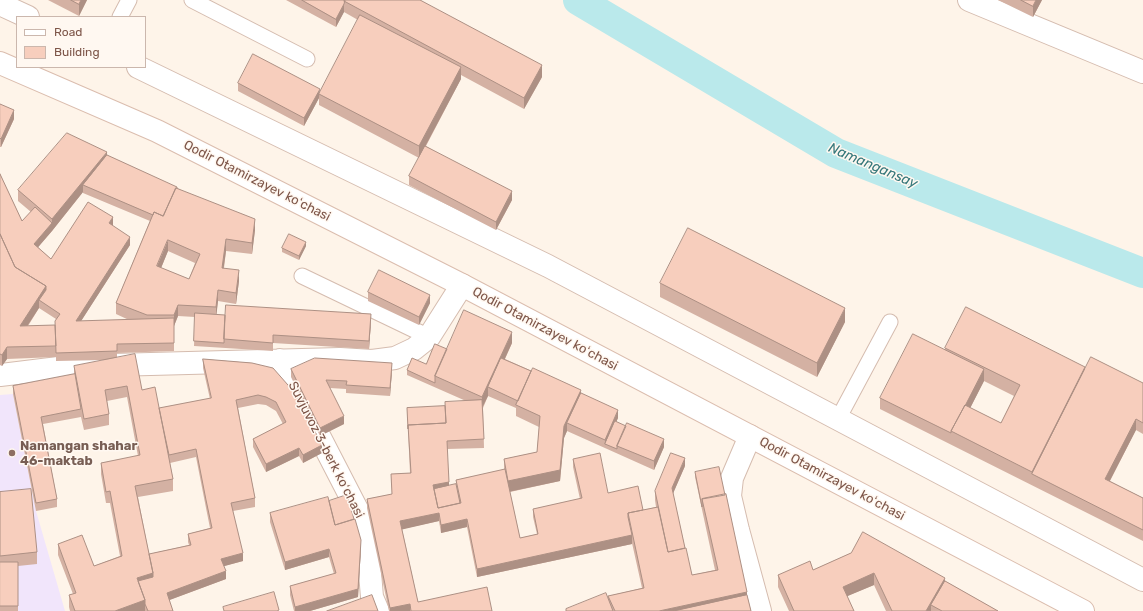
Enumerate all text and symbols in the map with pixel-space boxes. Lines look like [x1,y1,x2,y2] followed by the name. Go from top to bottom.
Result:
[16,16,146,68] legend
[54,25,82,39] text: Road
[54,45,100,59] text: Building
[181,137,333,225] street label: Qodir Otamirzayev koʻchasi
[826,140,920,192] water label: Namangansay
[469,284,621,374] street label: Qodir Otamirzayev koʻchasi
[285,379,367,521] street label: Suvjuvoz 3-berk koʻchasi
[756,434,908,524] street label: Qodir Otamirzayev koʻchasi
[20,438,137,469] place label: Namangan shahar 46-maktab
[7,448,17,458] marker: Namangan shahar 46-maktab

